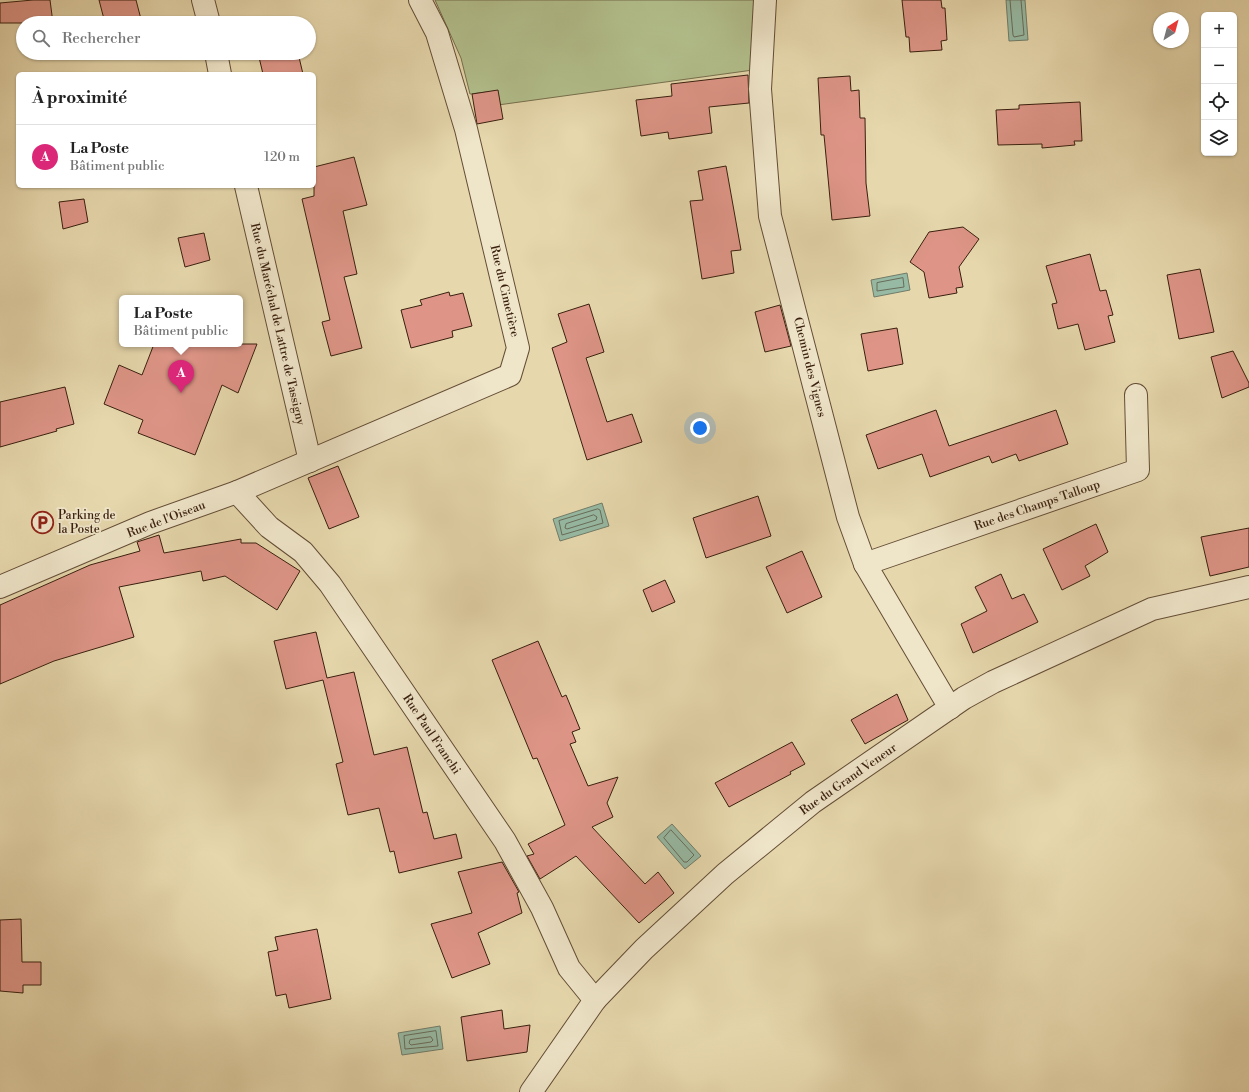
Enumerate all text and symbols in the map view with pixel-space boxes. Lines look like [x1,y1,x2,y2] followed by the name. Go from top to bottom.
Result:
[1153,12,1189,48] north arrow
[1201,12,1237,156] map controls
[1201,12,1237,48] button: +
[16,16,316,60] search box
[30,27,52,49] icon: search
[62,29,141,48] text: Rechercher
[1201,48,1237,84] button: −
[1201,84,1237,120] button: locate
[32,87,127,109] text: À proximité
[1201,120,1237,156] button: layers
[70,139,129,158] text: La Poste
[40,149,50,165] text: A
[264,149,300,165] text: 120 m
[70,158,165,174] text: Bâtiment public
[247,222,308,427] street label: Rue du Maréchal de Lattre de Tassigny
[487,244,522,339] street label: Rue du Cimetière
[119,295,243,347] popup
[134,304,193,323] text: La Poste
[790,315,829,419] street label: Chemin des Vignes
[134,323,228,339] text: Bâtiment public
[168,360,194,393] pin: A
[690,418,710,438] your location
[972,477,1102,534] street label: Rue des Champs Talloup
[125,498,208,541] street label: Rue de l'Oiseau
[58,508,116,537] place label: Parking de la Poste
[30,509,56,535] parking icon: Parking de la Poste
[399,691,464,777] street label: Rue Paul Franchi
[797,740,900,819] street label: Rue du Grand Veneur

